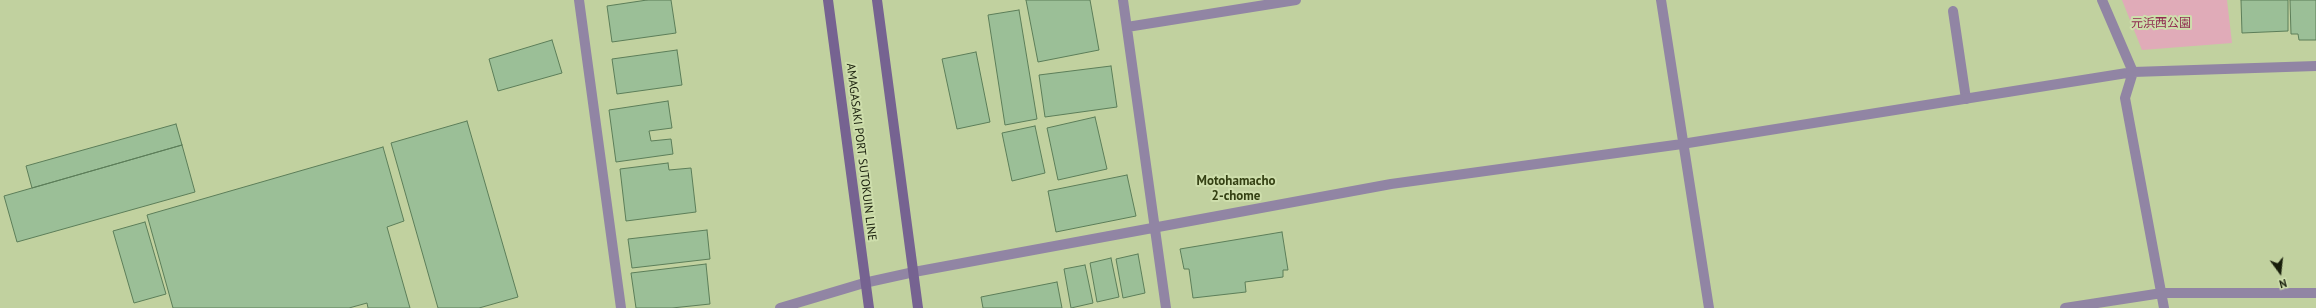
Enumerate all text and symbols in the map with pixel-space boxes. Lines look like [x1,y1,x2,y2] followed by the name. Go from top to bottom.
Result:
[2131,17,2191,31] park label: 元浜西公園
[843,62,879,242] street label: AMAGASAKI PORT SUTOKUIN LINE
[1197,173,1275,204] district label: Motohamacho 2-chome
[2260,252,2300,292] north arrow
[2278,276,2288,291] text: N

